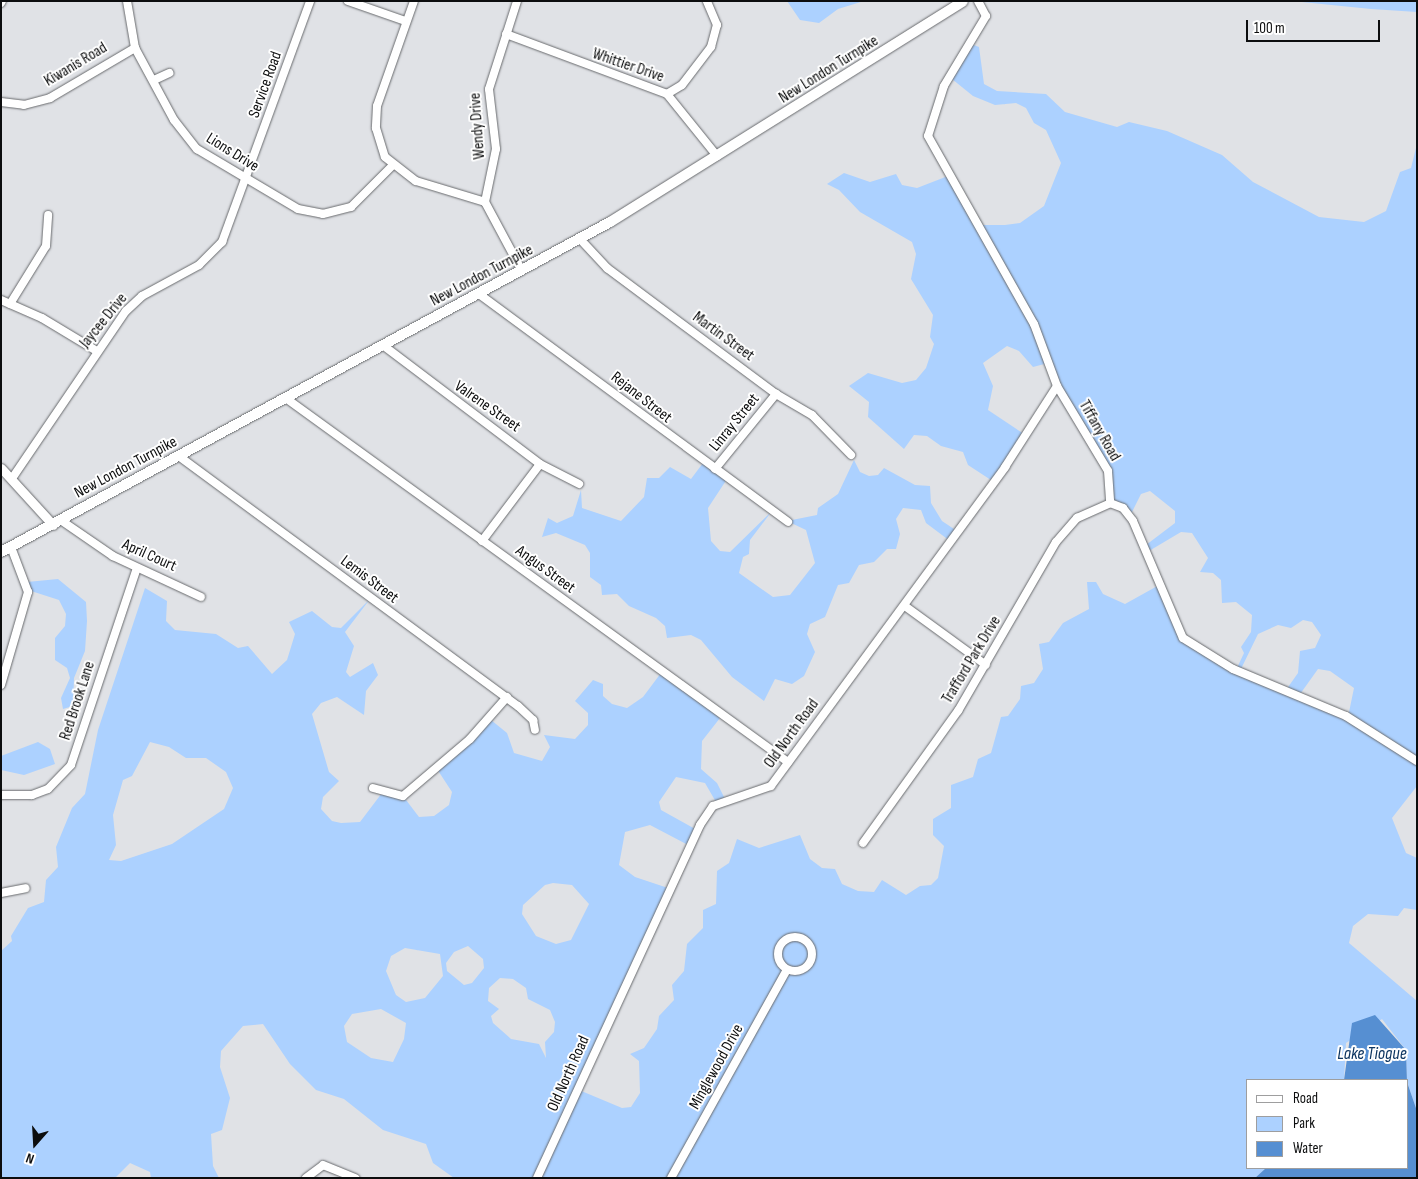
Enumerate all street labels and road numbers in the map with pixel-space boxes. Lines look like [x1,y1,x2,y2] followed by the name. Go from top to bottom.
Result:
[776,32,882,108] street label: New London Turnpike
[41,39,111,91] street label: Kiwanis Road
[590,45,666,87] street label: Whittier Drive
[245,49,287,121] street label: Service Road
[466,92,490,160] street label: Wendy Drive
[202,129,262,177] street label: Lions Drive
[427,241,537,311] street label: New London Turnpike
[76,290,132,352] street label: Jaycee Drive
[688,308,758,366] street label: Martin Street
[607,368,675,428] street label: Rejane Street
[450,377,524,437] street label: Valrene Street
[706,390,764,456] street label: Linray Street
[1074,397,1124,465] street label: Tiffany Road
[71,433,181,503] street label: New London Turnpike
[119,536,179,576] street label: April Court
[511,542,579,598] street label: Angus Street
[336,552,402,608] street label: Lemis Street
[938,613,1006,707] street label: Trafford Park Drive
[56,659,100,743] street label: Red Brook Lane
[761,696,823,772] street label: Old North Road
[686,1021,748,1113] street label: Minglewood Drive
[544,1033,594,1115] street label: Old North Road

